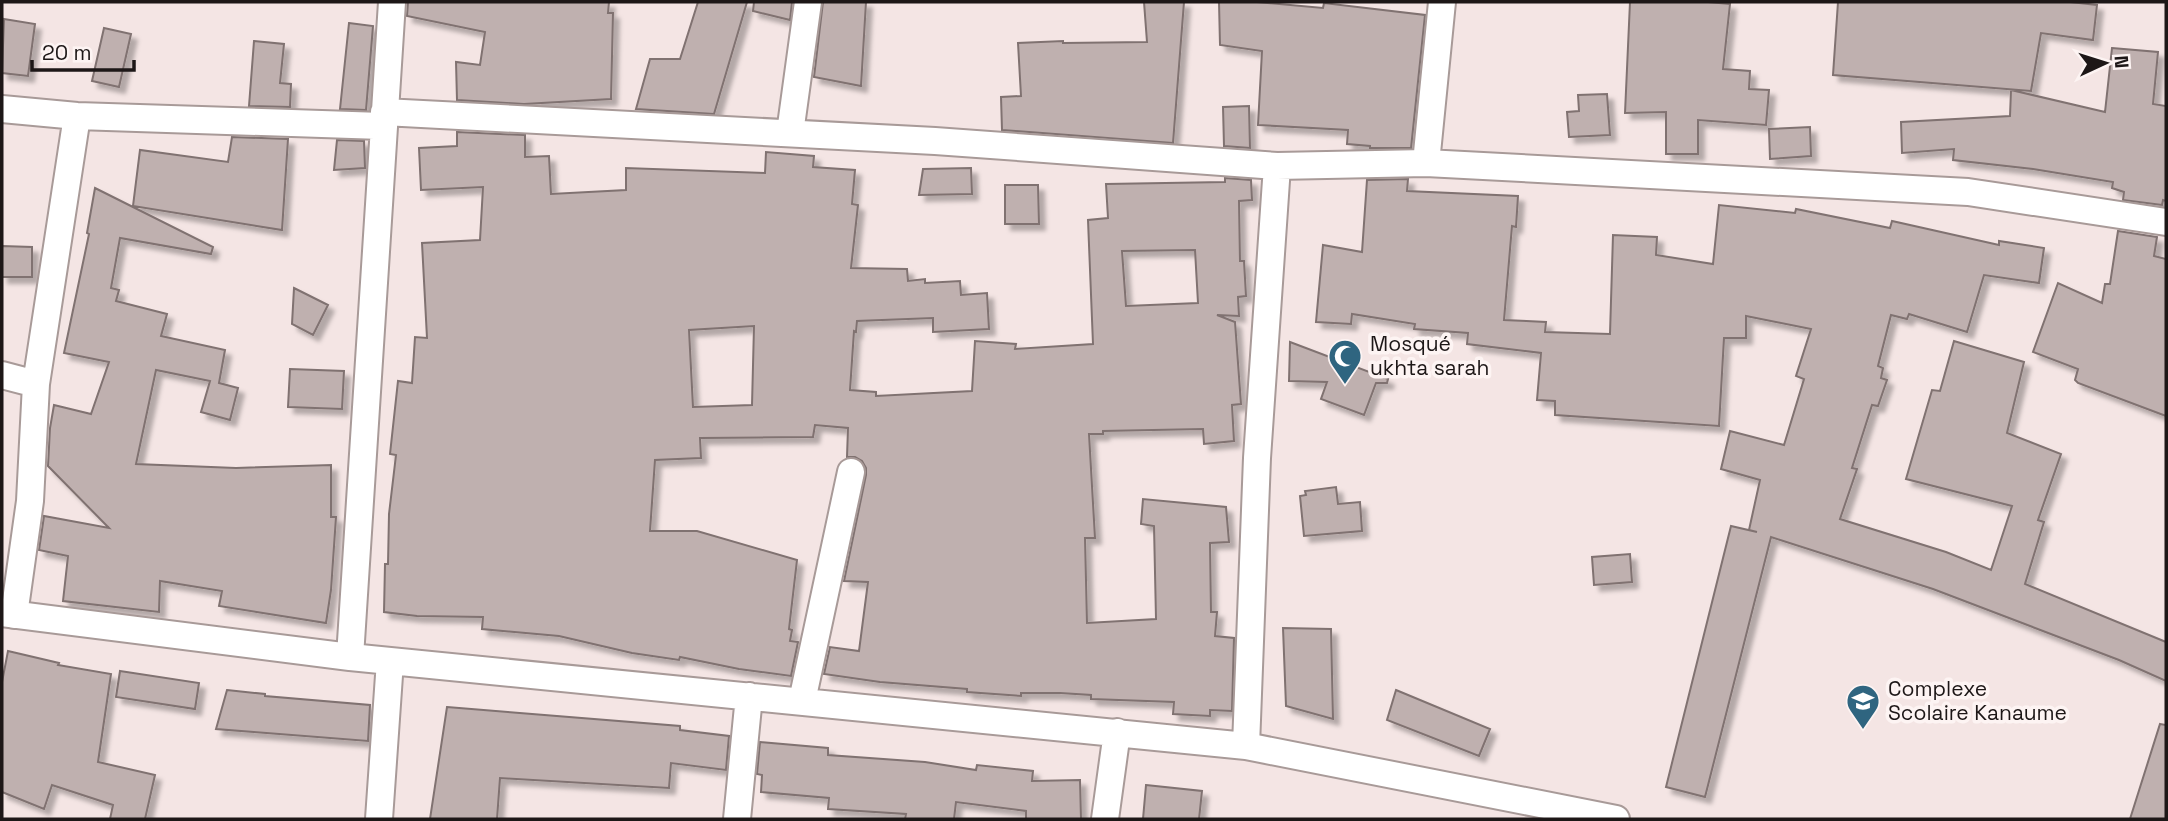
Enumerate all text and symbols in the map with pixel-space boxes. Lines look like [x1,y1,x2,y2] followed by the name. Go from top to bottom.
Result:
[32,28,133,72] scale bar
[2070,28,2140,98] north arrow
[42,39,92,66] text: 20 m
[2109,55,2134,69] text: N
[1370,330,1489,381] place label: Mosqué ukhta sarah
[1326,337,1364,386] mosque icon: Mosqué ukhta sarah
[1888,675,2067,726] place label: Complexe Scolaire Kanaume
[1844,682,1882,731] school or university icon: Complexe Scolaire Kanaume

